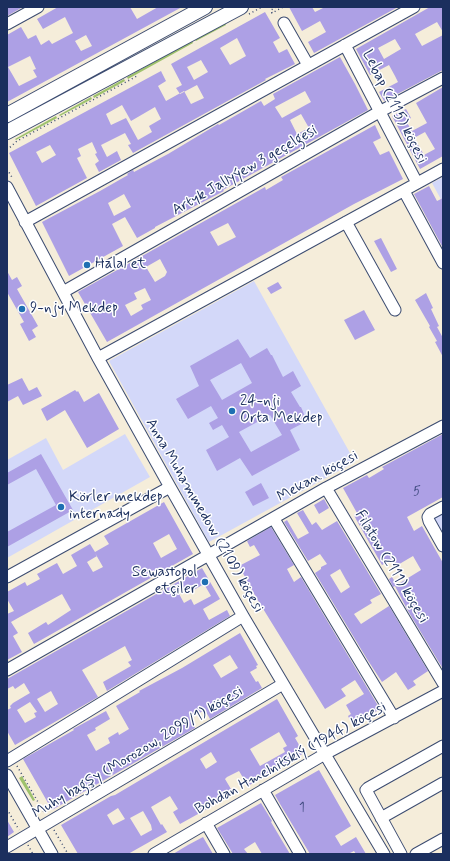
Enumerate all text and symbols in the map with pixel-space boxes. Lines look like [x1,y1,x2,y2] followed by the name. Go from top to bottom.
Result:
[358,47,430,167] street label: Lebap (2115) köçesi
[169,122,321,220] street label: Artyk Jallyýew 3 geçelgesi
[95,256,146,274] place label: Halal et
[82,260,92,270] marker: Halal et
[30,300,118,318] place label: 9-njy Mekdep
[17,304,27,314] marker: 9-njy Mekdep
[240,393,323,428] place label: 24-nji Orta Mekdep
[227,406,237,416] marker: 24-nji Orta Mekdep
[141,416,267,616] street label: Anna Muhammedow (2109) köçesi
[274,447,362,507] street label: Mekan köçesi
[413,484,421,500] house number: 5
[69,489,163,524] place label: Körler mekdep internady
[56,502,66,512] marker: Körler mekdep internady
[350,507,432,627] street label: Filatow (2111) köçesi
[132,564,197,599] place label: Sewastopol etçiler
[200,577,210,587] marker: Sewastopol etçiler
[29,683,247,823] street label: Muhy bagşy (Morozow, 2099/1) köçesi
[192,699,390,819] street label: Bohdan Hmelnitskiý (1944) köçesi
[299,800,305,816] house number: 1

